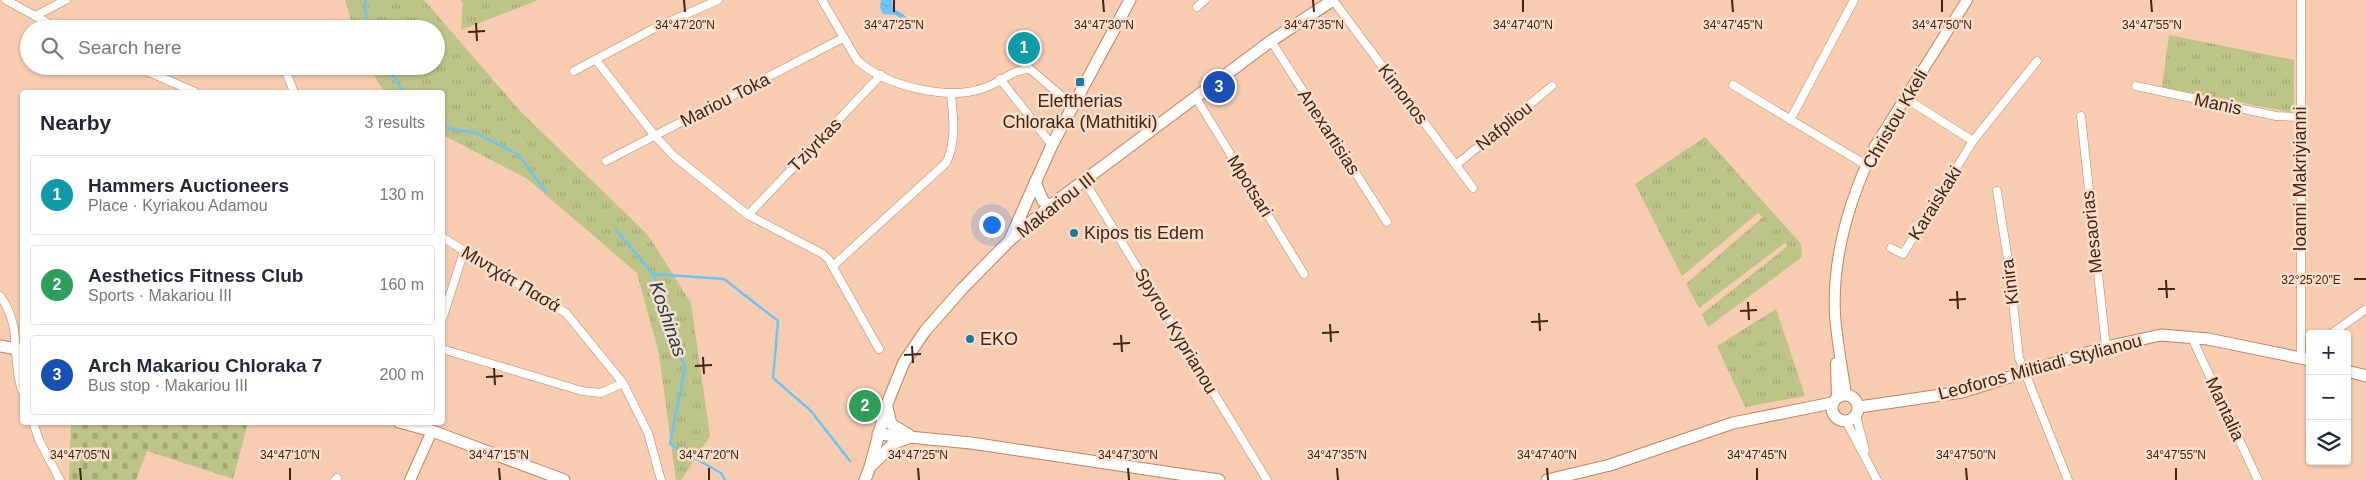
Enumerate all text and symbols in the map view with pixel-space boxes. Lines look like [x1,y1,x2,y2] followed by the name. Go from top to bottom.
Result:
[655,18,715,32] text: 34°47'20"N
[864,18,924,32] text: 34°47'25"N
[1074,18,1134,32] text: 34°47'30"N
[1284,18,1344,32] text: 34°47'35"N
[1493,18,1553,32] text: 34°47'40"N
[1703,18,1763,32] text: 34°47'45"N
[1912,18,1972,32] text: 34°47'50"N
[2122,18,2182,32] text: 34°47'55"N
[20,20,445,75] search box
[1008,29,1040,67] pin: 1
[38,34,66,62] icon: search
[78,37,182,58] text: Search here
[1374,60,1432,128] street label: Kimonos
[1859,66,1931,172] street label: Christou Kkeli
[677,68,774,131] street label: Mariou Toka
[1203,68,1235,106] pin: 3
[1074,76,1086,88] marker: Eleftherias Chloraka (Mathitiki)
[1294,85,1364,179] street label: Anexartisias
[2192,89,2244,119] street label: Manis
[1002,91,1158,132] place label: Eleftherias Chloraka (Mathitiki)
[1472,97,1536,155] street label: Nafpliou
[2290,106,2310,252] street label: Ioanni Makriyianni
[40,111,111,134] text: Nearby
[365,114,425,131] text: 3 results
[785,114,845,176] street label: Tziyrkas
[1223,151,1277,221] street label: Mpotsari
[1905,162,1965,244] street label: Karaiskaki
[1013,168,1099,242] street label: Makariou III
[88,175,289,196] text: Hammers Auctioneers
[53,186,61,203] text: 1
[380,186,424,203] text: 130 m
[2078,190,2106,274] street label: Mesaorias
[88,197,268,214] text: Place · Kyriakou Adamou
[979,212,1005,238] your location
[1084,223,1204,243] place label: Kipos tis Edem
[1068,227,1080,239] marker: Kipos tis Edem
[458,242,564,316] street label: Μιντχάτ Πασά
[1997,257,2023,306] street label: Kinira
[88,265,303,286] text: Aesthetics Fitness Club
[1131,265,1221,397] street label: Spyrou Kyprianou
[2281,273,2341,287] text: 32°25'20"E
[53,276,61,293] text: 2
[380,276,424,293] text: 160 m
[645,279,691,360] water label: Koshinas
[88,287,232,304] text: Sports · Makariou III
[980,329,1018,349] place label: EKO
[1936,330,2144,404] street label: Leoforos Miltiadi Stylianou
[2306,330,2351,465] map controls
[2306,330,2351,375] button: +
[964,333,976,345] marker: EKO
[88,355,322,376] text: Arch Makariou Chloraka 7
[53,366,61,383] text: 3
[380,366,424,383] text: 200 m
[2202,374,2249,445] street label: Mantalia
[2306,375,2351,420] button: −
[88,377,248,394] text: Bus stop · Makariou III
[849,387,881,425] pin: 2
[2306,420,2351,465] button: layers
[50,448,110,462] text: 34°47'05"N
[260,448,320,462] text: 34°47'10"N
[469,448,529,462] text: 34°47'15"N
[679,448,739,462] text: 34°47'20"N
[888,448,948,462] text: 34°47'25"N
[1098,448,1158,462] text: 34°47'30"N
[1307,448,1367,462] text: 34°47'35"N
[1517,448,1577,462] text: 34°47'40"N
[1727,448,1787,462] text: 34°47'45"N
[1936,448,1996,462] text: 34°47'50"N
[2146,448,2206,462] text: 34°47'55"N

